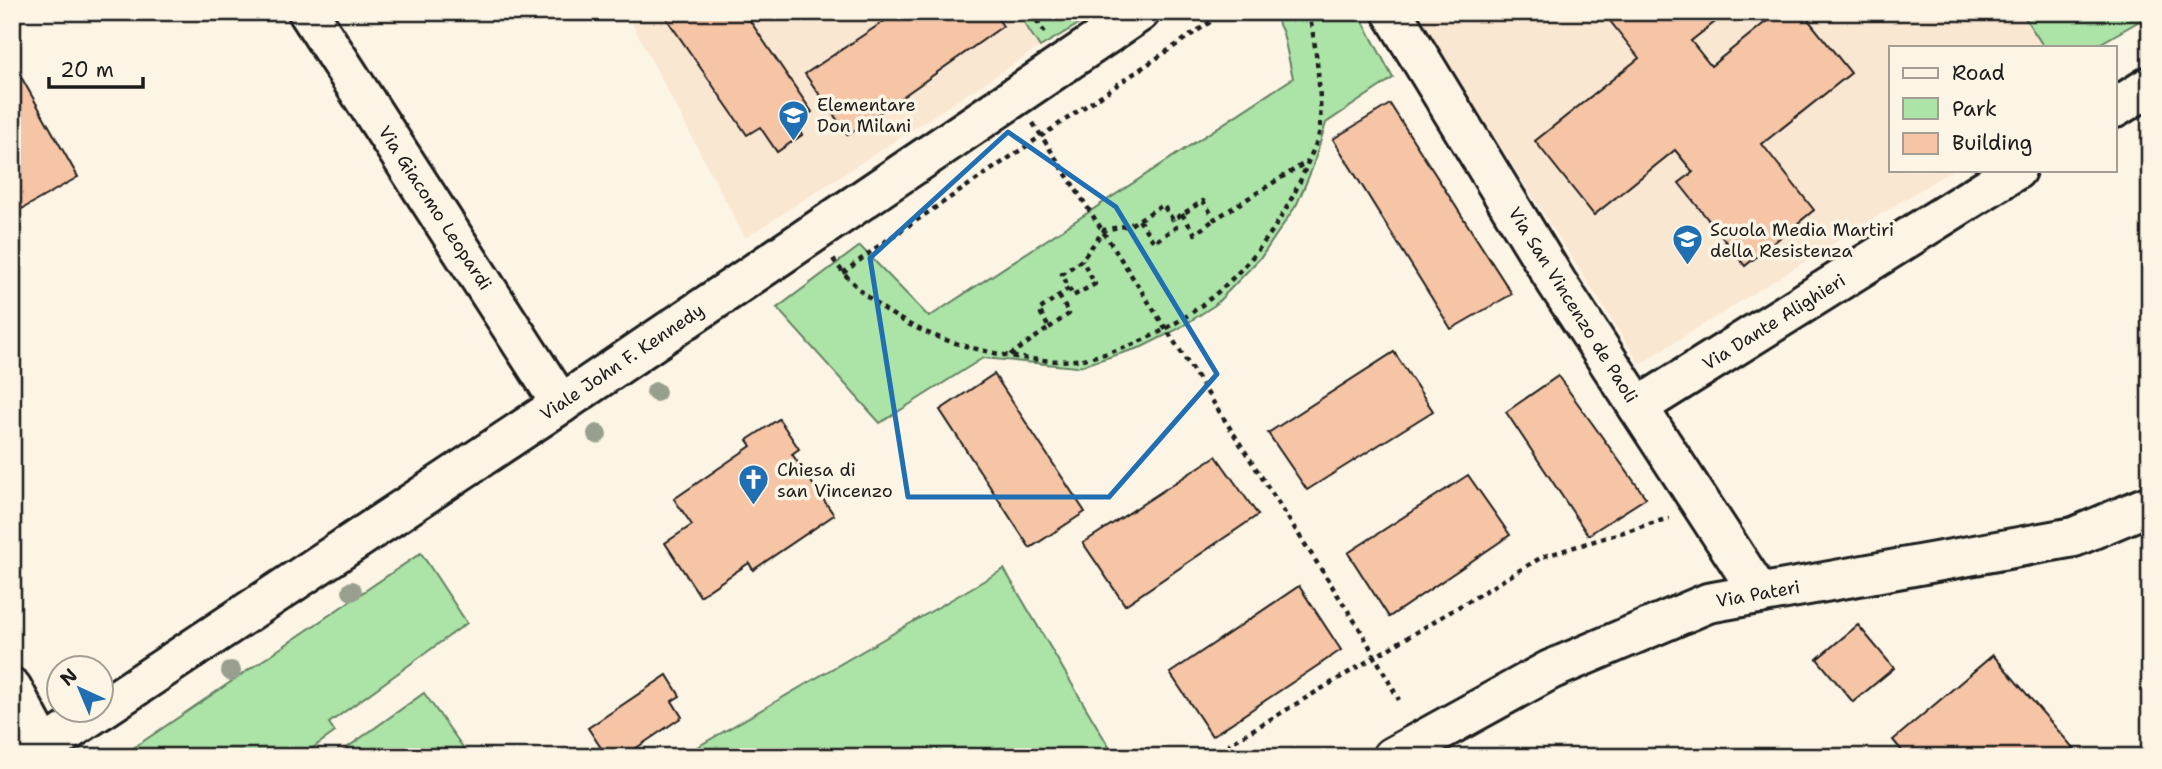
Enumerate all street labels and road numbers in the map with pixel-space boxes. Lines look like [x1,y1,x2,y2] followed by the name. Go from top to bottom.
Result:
[373,121,497,295] street label: Via Giacomo Leopardi
[1503,203,1643,407] street label: Via San Vincenzo de Paoli
[1698,268,1850,376] street label: Via Dante Alighieri
[535,298,709,426] street label: Viale John F. Kennedy
[1714,575,1802,613] street label: Via Pateri

